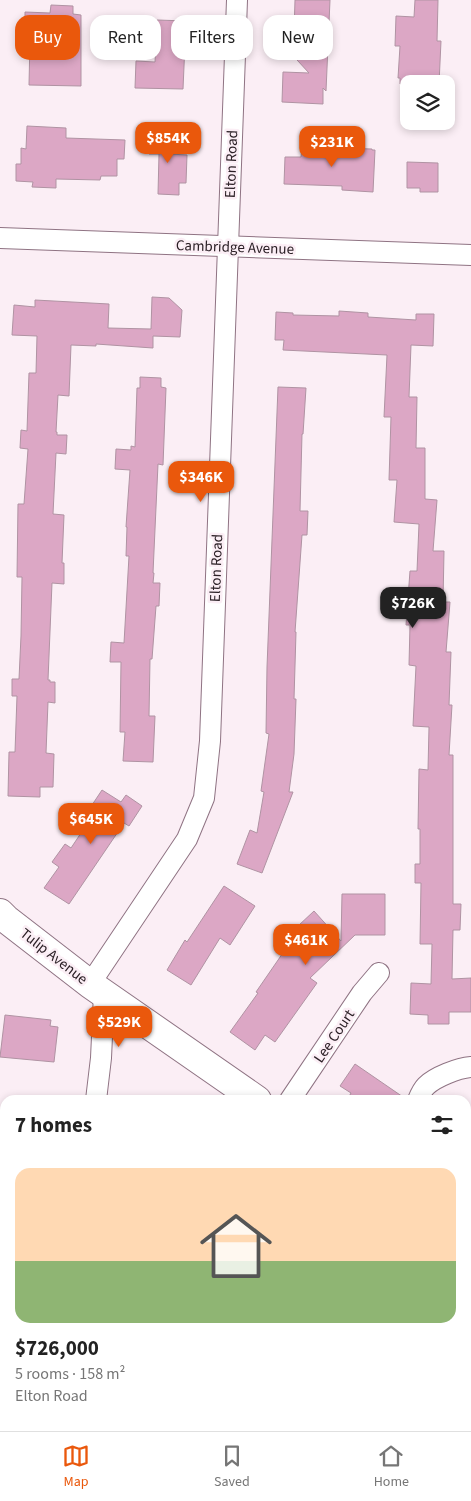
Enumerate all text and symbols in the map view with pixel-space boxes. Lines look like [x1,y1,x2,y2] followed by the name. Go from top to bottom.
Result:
[15,15,80,60] chip: Buy
[90,15,161,60] chip: Rent
[171,15,253,60] chip: Filters
[263,15,333,60] chip: New
[400,75,455,130] map controls
[400,75,455,130] button: layers
[133,121,203,164] pin: $854K
[297,126,367,168] pin: $231K
[146,127,190,149] text: $854K
[220,130,243,198] street label: Elton Road
[310,131,354,153] text: $231K
[176,235,294,260] street label: Cambridge Avenue
[166,460,236,503] pin: $346K
[179,466,223,488] text: $346K
[205,534,228,602] street label: Elton Road
[378,586,448,629] pin: $726K
[391,592,435,614] text: $726K
[56,802,126,845] pin: $645K
[69,808,113,830] text: $645K
[15,923,92,989] street label: Tulip Avenue
[271,924,341,966] pin: $461K
[284,929,328,951] text: $461K
[309,1005,360,1067] street label: Lee Court
[84,1006,154,1048] pin: $529K
[97,1011,141,1033] text: $529K
[15,1110,92,1140] text: 7 homes
[428,1111,456,1139] icon: filters
[191,1201,281,1291] icon: home
[15,1333,99,1363] text: $726,000
[15,1363,125,1385] text: 5 rooms · 158 m²
[15,1385,88,1407] text: Elton Road
[62,1442,90,1492] tab: Map
[214,1442,250,1492] tab: Saved
[374,1442,409,1492] tab: Home

